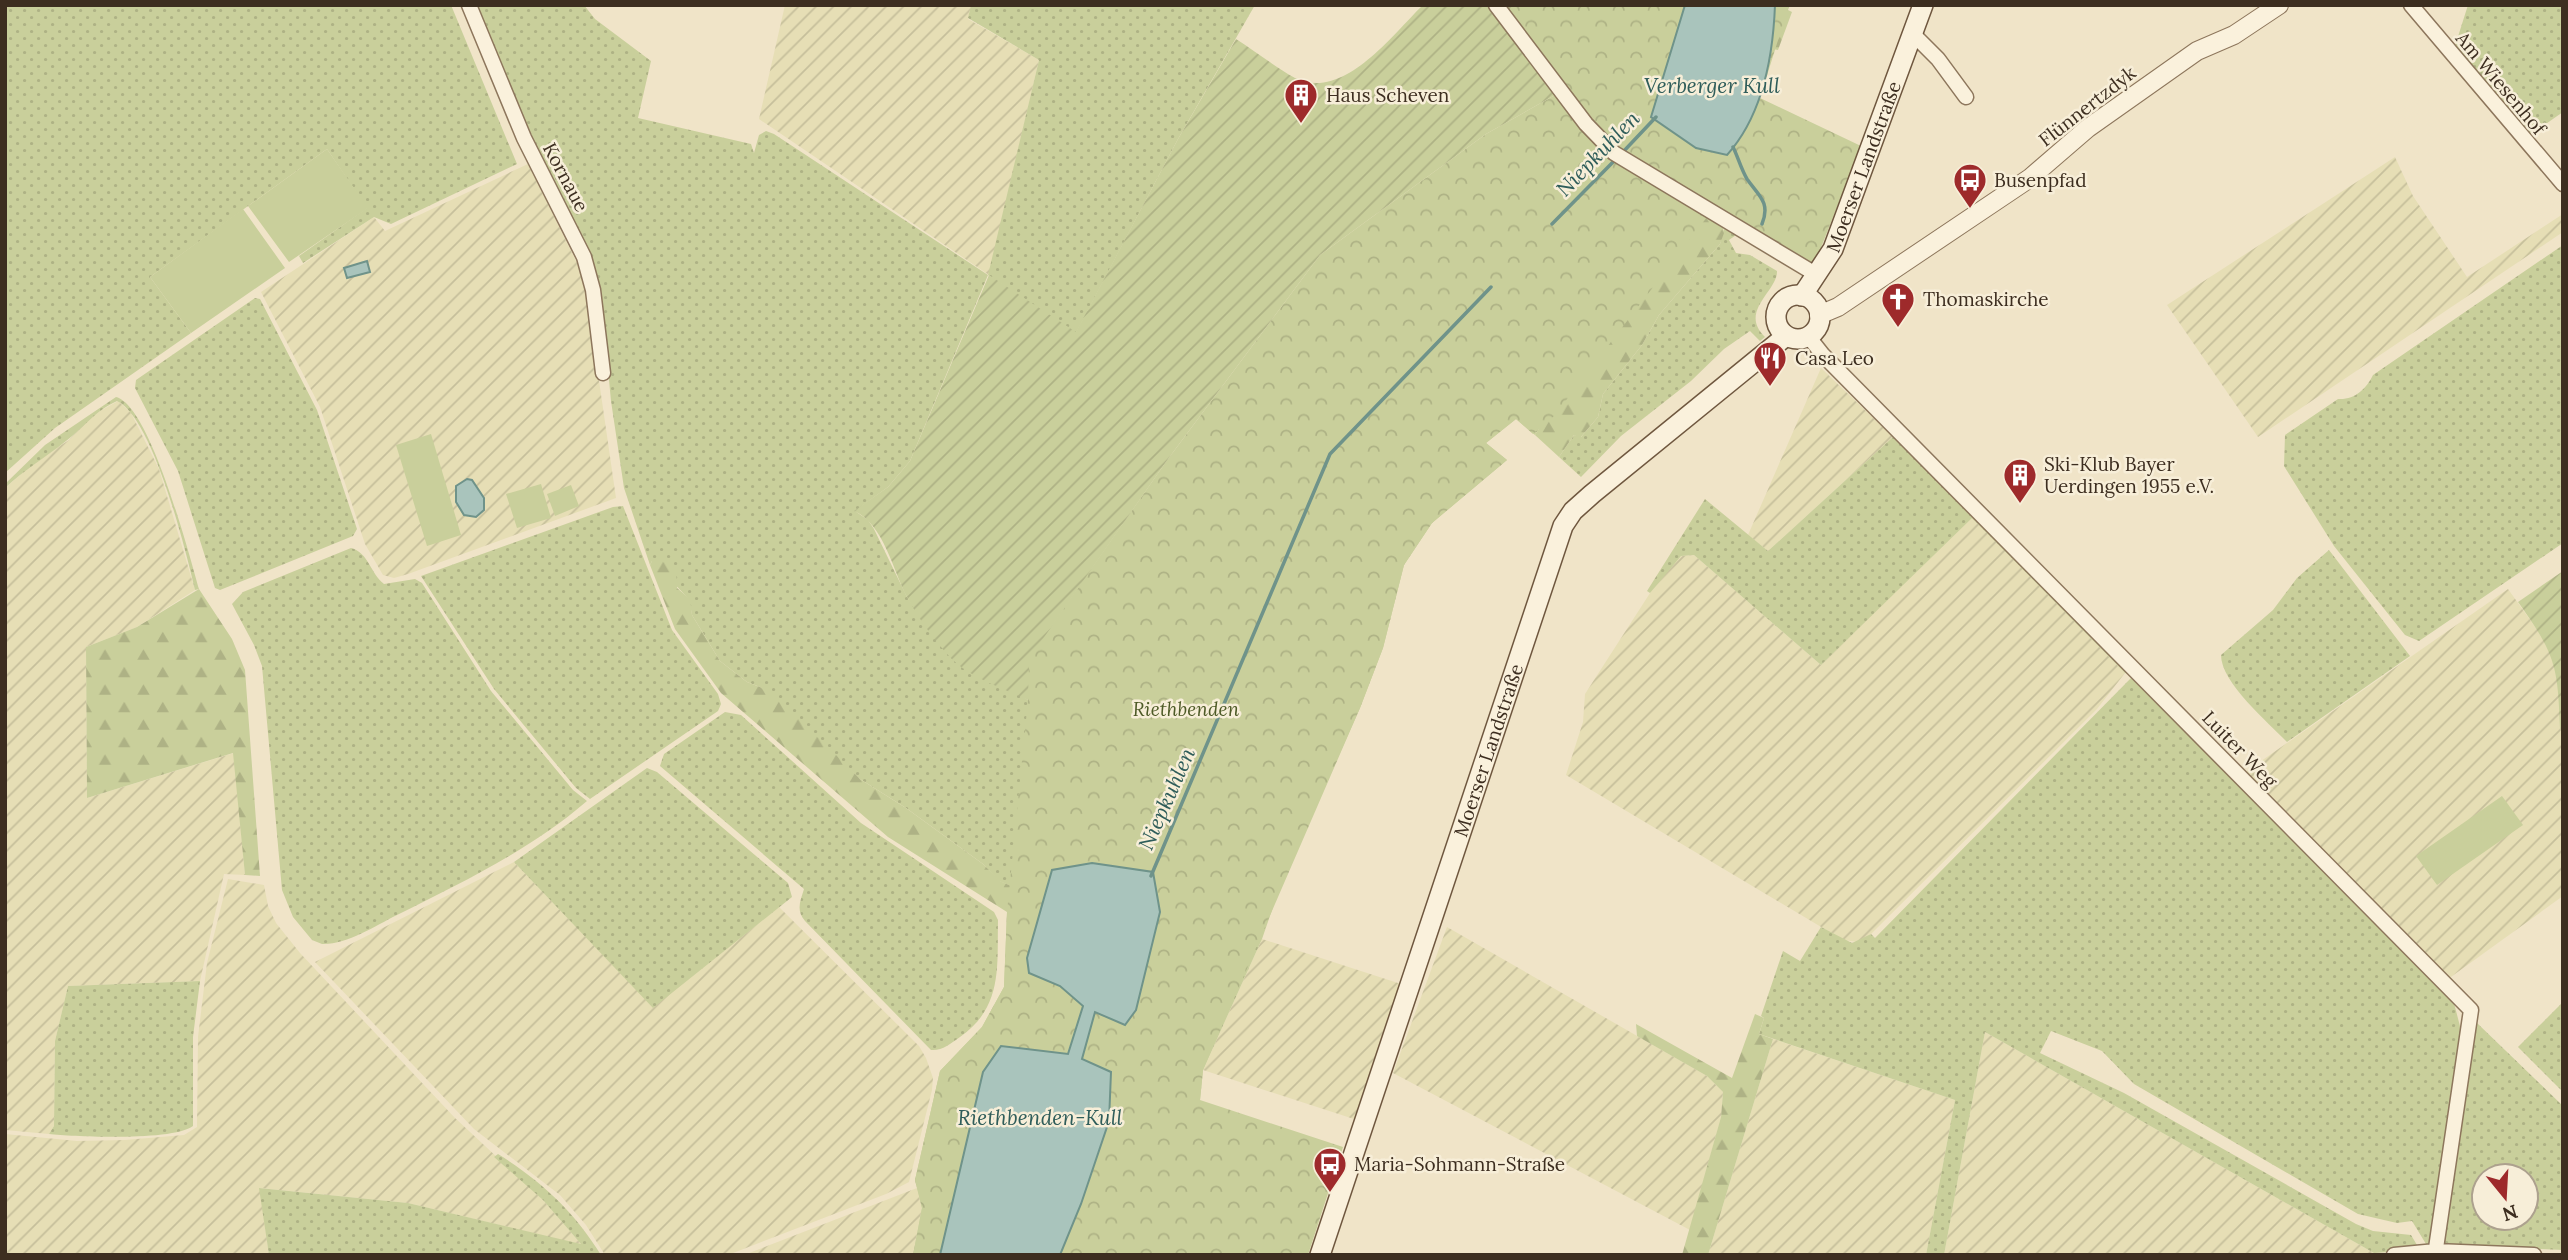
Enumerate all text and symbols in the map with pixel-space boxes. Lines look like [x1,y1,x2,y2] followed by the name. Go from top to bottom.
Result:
[2450,26,2552,141] street label: Am Wiesenhof
[2034,60,2141,151] street label: Flünnertzdyk
[1644,72,1780,99] water label: Verberger Kull
[1282,76,1320,125] building icon: Haus Scheven
[1821,78,1906,256] street label: Moerser Landstraße
[1326,83,1449,107] place label: Haus Scheven
[1550,105,1645,202] water label: Niepkuhlen
[538,138,594,216] street label: Kornaue
[1951,161,1989,210] bus stop icon: Busenpfad
[1994,168,2087,192] place label: Busenpfad
[1879,280,1917,329] church icon: Thomaskirche
[1923,287,2049,311] place label: Thomaskirche
[1751,339,1789,388] restaurant icon: Casa Leo
[1795,346,1874,370] place label: Casa Leo
[2044,452,2214,498] place label: Ski-Klub Bayer Uerdingen 1955 e.V.
[2001,456,2039,505] building icon: Ski-Klub Bayer Uerdingen 1955 e.V.
[1448,661,1528,840] street label: Moerser Landstraße
[1133,697,1240,721] park label: Riethbenden
[2197,705,2283,793] street label: Luiter Weg
[1132,743,1201,854] water label: Niepkuhlen
[957,1104,1123,1131] water label: Riethbenden-Kull
[1311,1145,1349,1194] bus stop icon: Maria-Sohmann-Straße
[1354,1152,1565,1176] place label: Maria-Sohmann-Straße
[2470,1162,2540,1232] north arrow
[2499,1199,2521,1227] text: N

